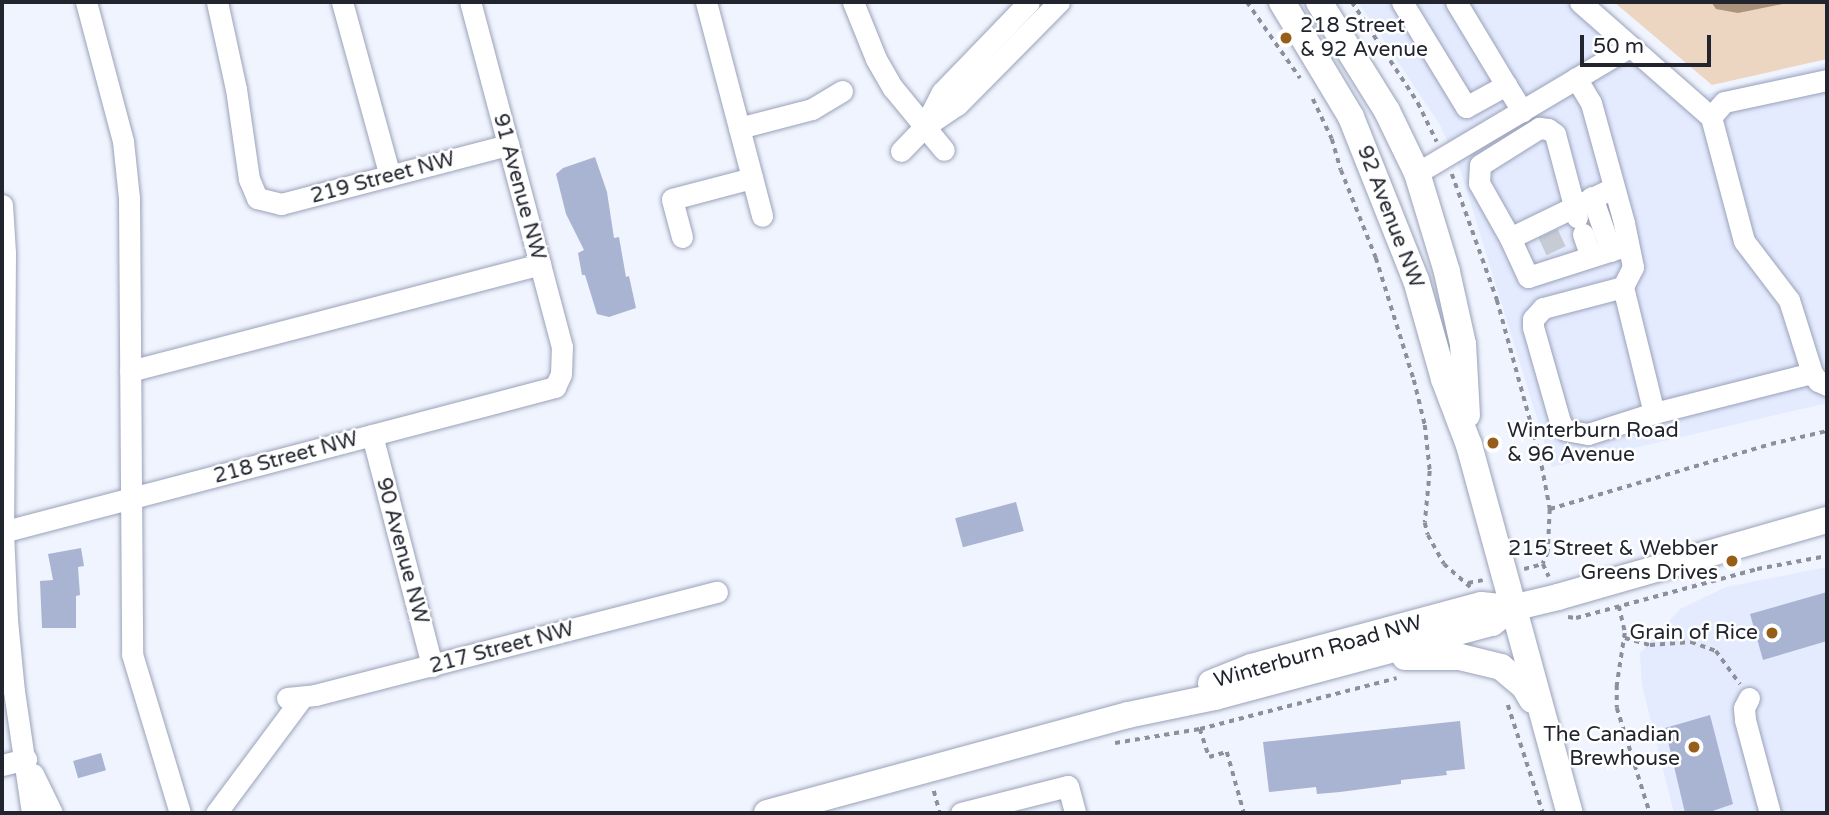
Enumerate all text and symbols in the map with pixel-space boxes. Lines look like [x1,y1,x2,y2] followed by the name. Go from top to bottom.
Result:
[1300,13,1428,63] place label: 218 Street & 92 Avenue
[1584,21,1715,65] scale bar
[1278,30,1294,46] marker: 218 Street & 92 Avenue
[1593,34,1644,59] text: 50 m
[487,111,551,263] street label: 91 Avenue NW
[1351,142,1429,292] street label: 92 Avenue NW
[308,147,458,209] street label: 219 Street NW
[1507,418,1679,468] place label: Winterburn Road & 96 Avenue
[211,427,361,489] street label: 218 Street NW
[1485,435,1501,451] marker: Winterburn Road & 96 Avenue
[370,475,434,627] street label: 90 Avenue NW
[1508,536,1718,586] place label: 215 Street & Webber Greens Drives
[1724,553,1740,569] marker: 215 Street & Webber Greens Drives
[1211,610,1425,694] street label: Winterburn Road NW
[427,617,577,679] street label: 217 Street NW
[1629,620,1758,646] place label: Grain of Rice
[1764,625,1780,641] marker: Grain of Rice
[1543,722,1680,772] place label: The Canadian Brewhouse
[1686,739,1702,755] marker: The Canadian Brewhouse

